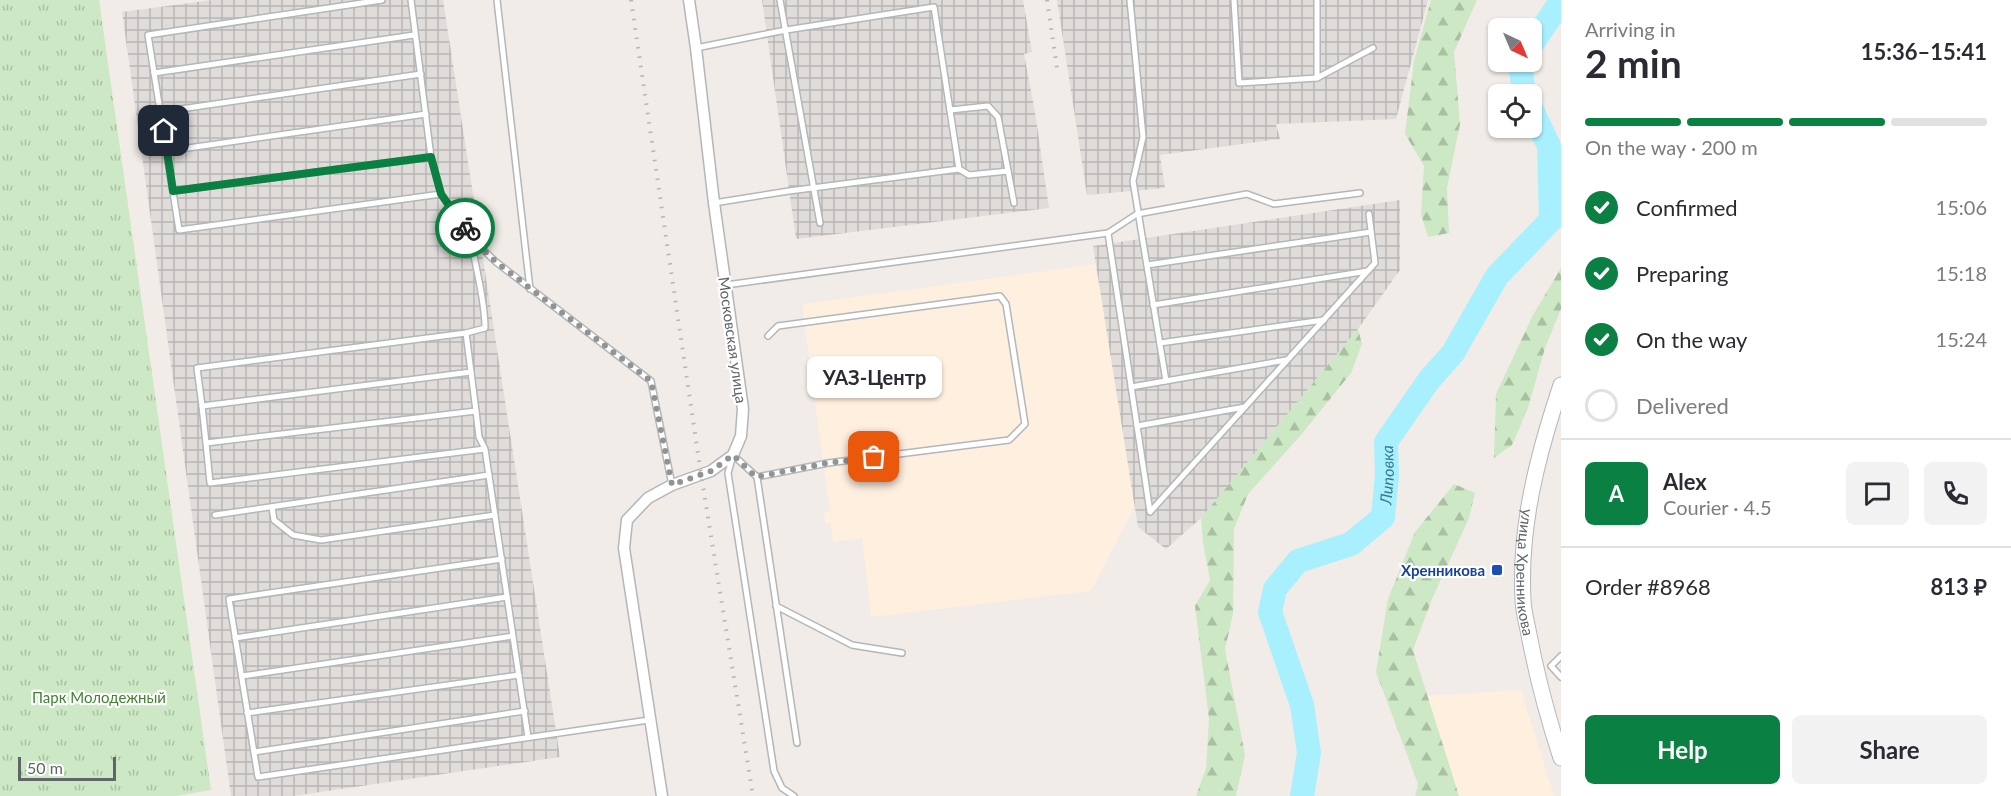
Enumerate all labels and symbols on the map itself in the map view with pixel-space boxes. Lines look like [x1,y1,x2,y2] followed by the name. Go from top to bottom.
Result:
[1488,18,1542,72] north arrow
[138,105,189,156] pin
[435,198,495,258] courier
[715,276,751,404] street label: Московская улица
[806,355,942,397] callout: УАЗ-Центр
[848,431,899,482] pin
[1375,445,1397,506] water label: Липовка
[1513,508,1538,637] street label: улица Хренникова
[1401,561,1485,579] place label: Хренникова
[1490,563,1504,577] marker: Хренникова
[32,688,166,706] park label: Парк Молодежный
[18,754,116,782] scale bar

